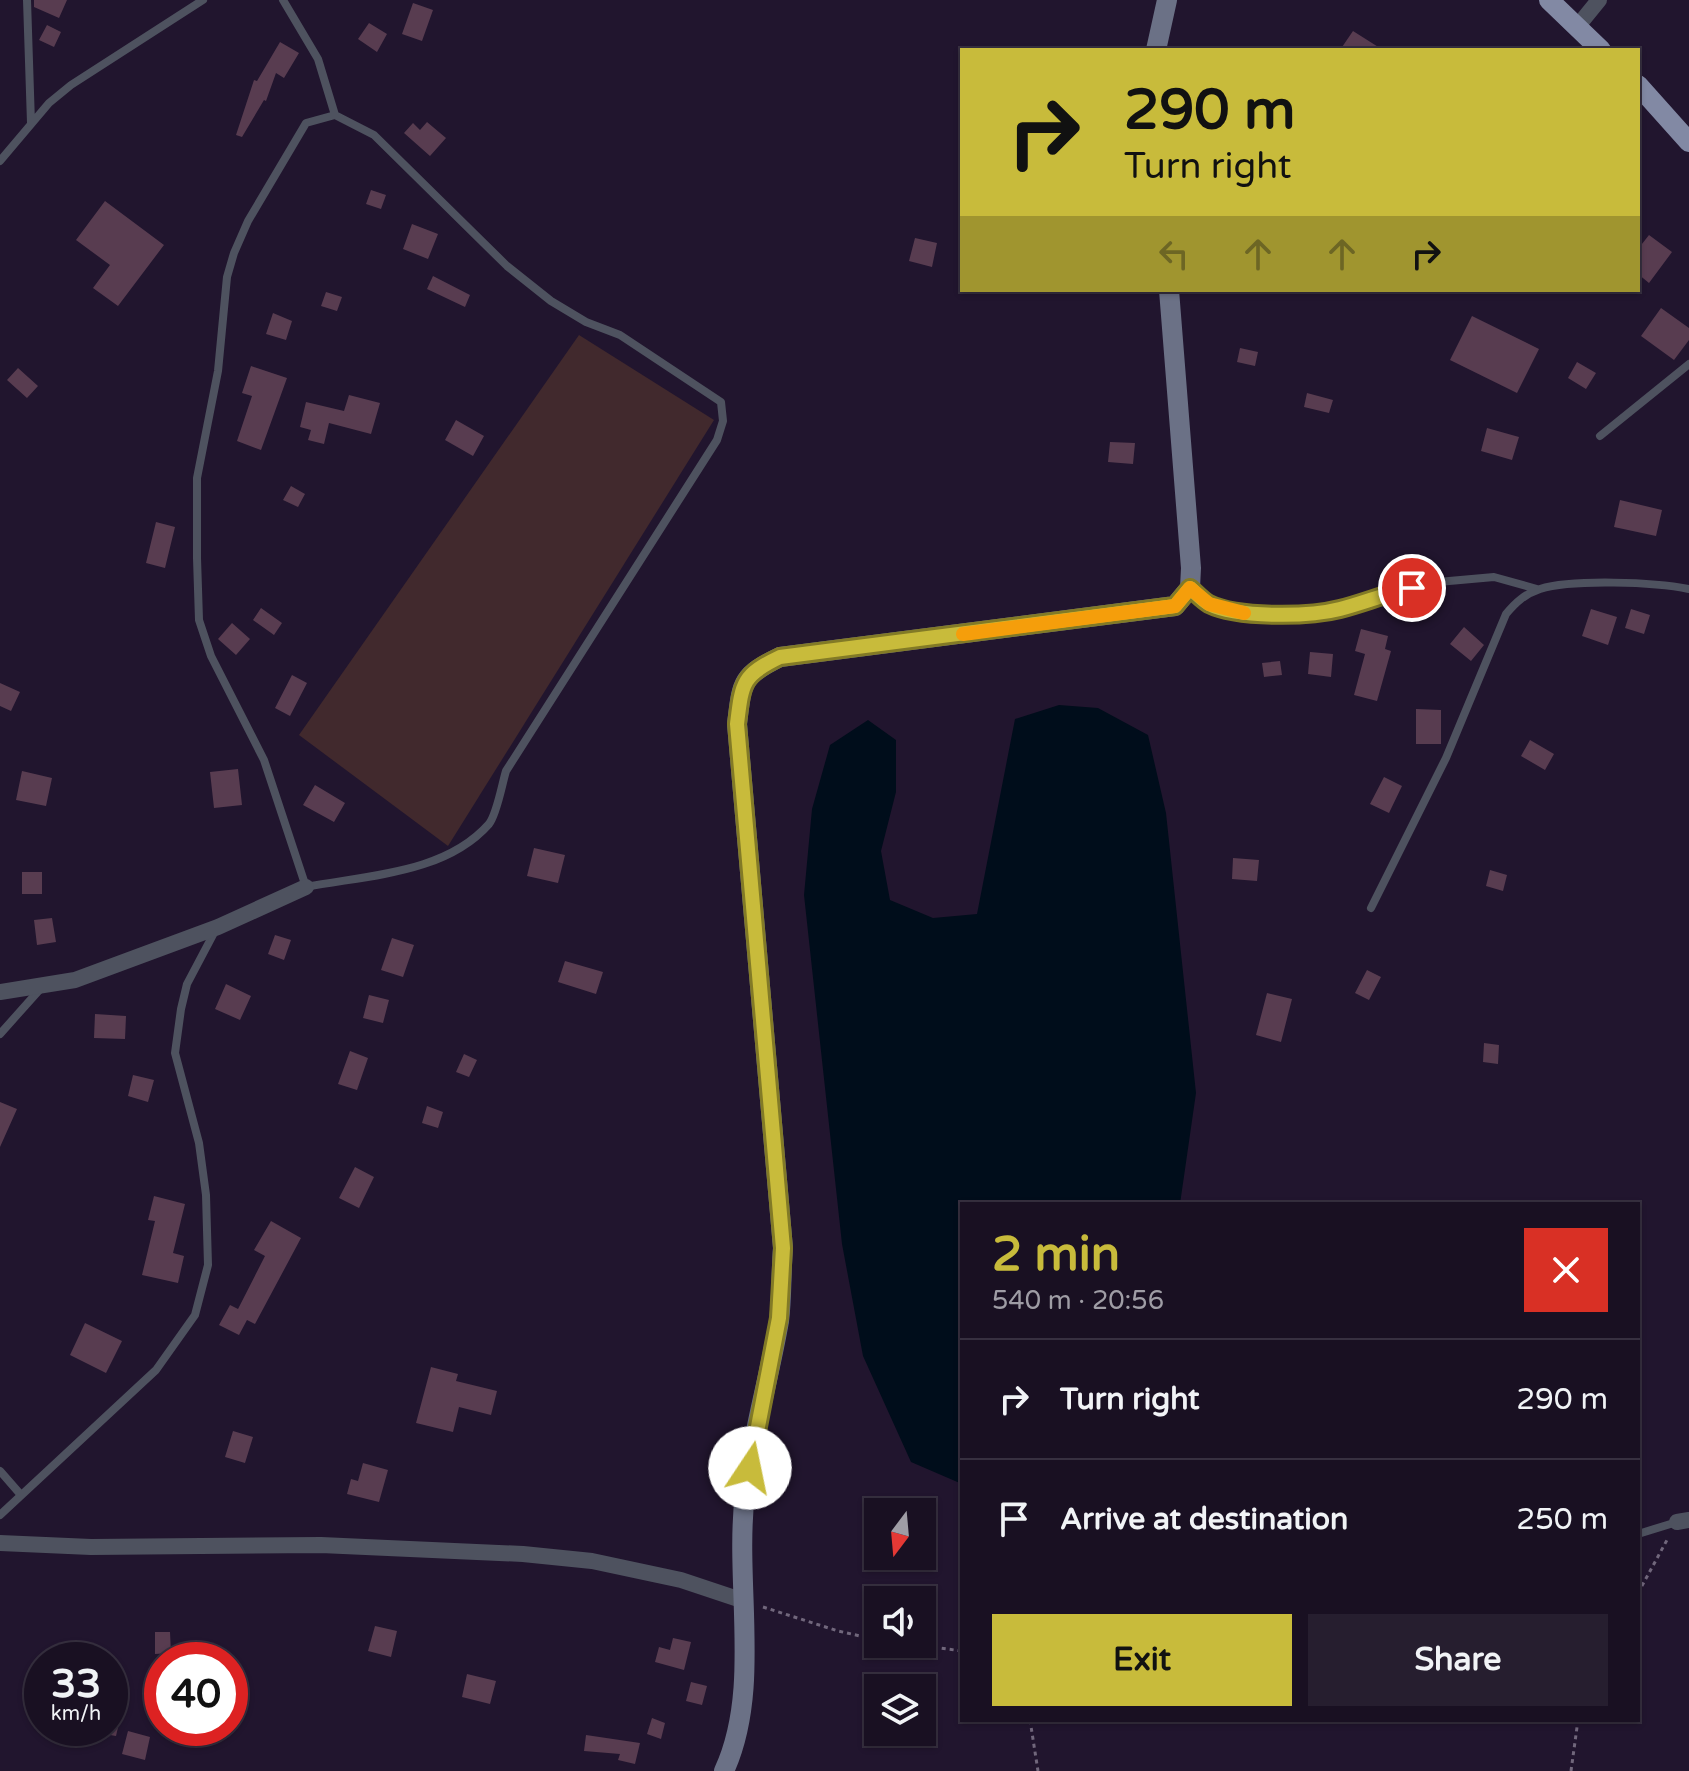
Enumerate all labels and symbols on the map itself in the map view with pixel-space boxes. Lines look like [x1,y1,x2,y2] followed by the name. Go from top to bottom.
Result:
[1378,554,1446,622] pin
[708,1426,792,1510] position arrow
[864,1498,936,1570] north arrow
[144,1642,248,1746] speed limit sign: 40

